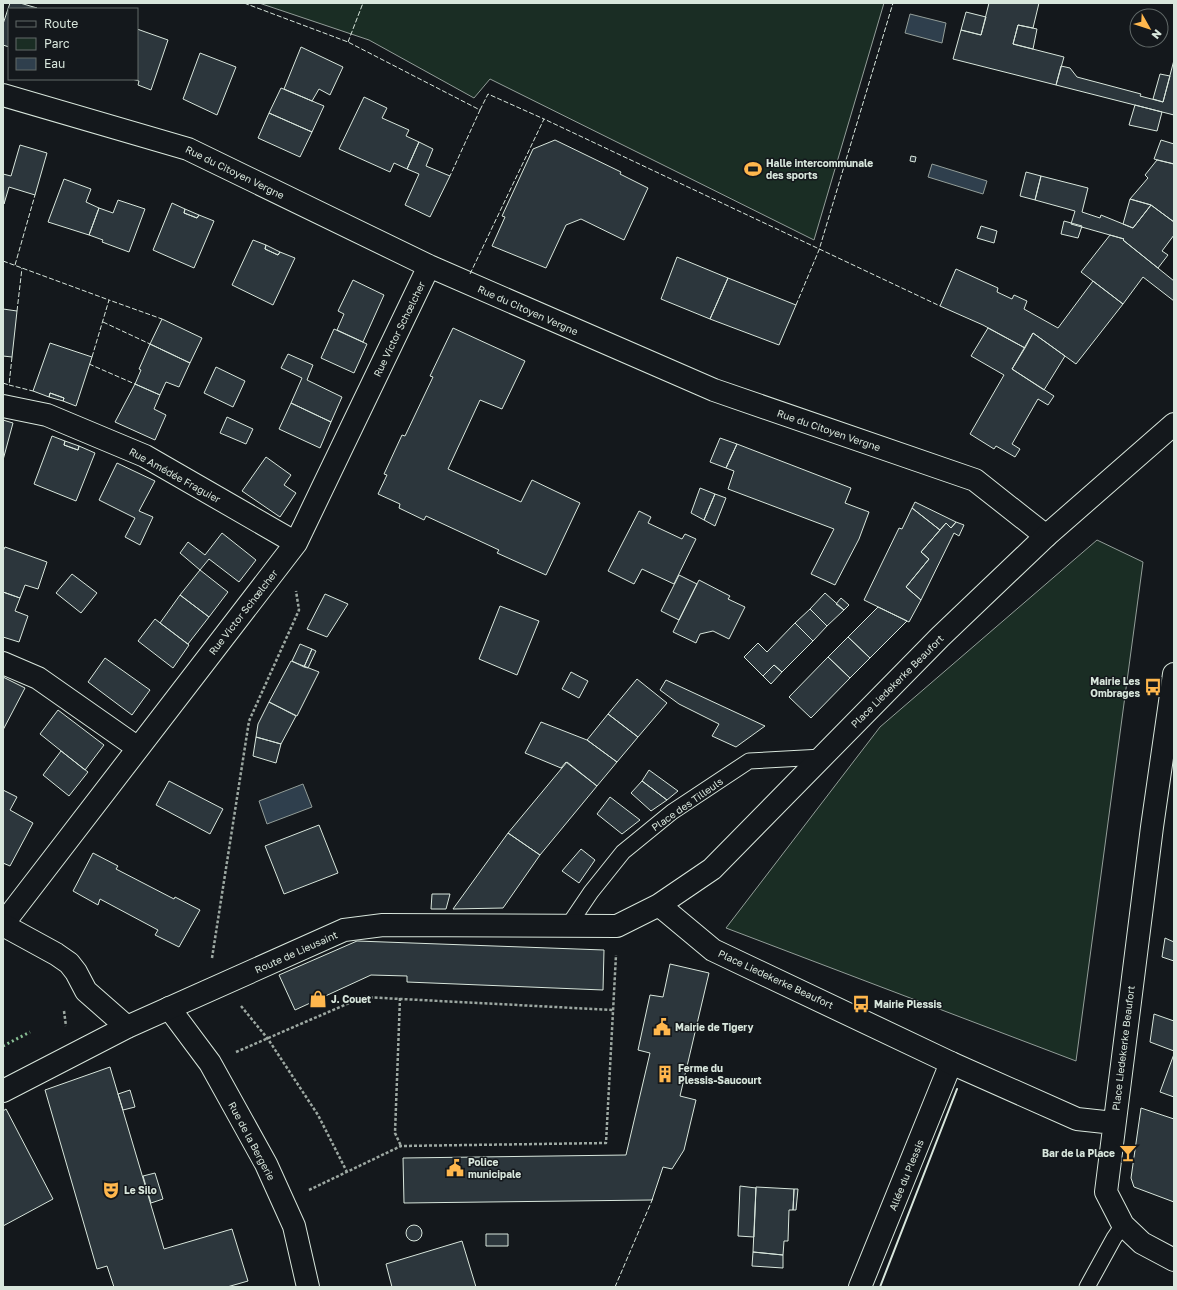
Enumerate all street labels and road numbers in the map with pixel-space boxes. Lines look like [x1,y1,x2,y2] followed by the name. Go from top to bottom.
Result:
[184,143,287,201] street label: Rue du Citoyen Vergne
[371,279,427,379] street label: Rue Victor Schœlcher
[476,282,580,338] street label: Rue du Citoyen Vergne
[776,407,882,453] street label: Rue du Citoyen Vergne
[127,445,223,505] street label: Rue Amédée Fraguier
[206,567,280,657] street label: Rue Victor Schœlcher
[848,632,946,730] street label: Place Liedekerke Beaufort
[649,775,725,833] street label: Place des Tilleuls
[253,928,339,976] street label: Route de Lieusaint
[716,947,836,1011] street label: Place Liedekerke Beaufort
[1109,985,1137,1111] street label: Place Liedekerke Beaufort
[226,1100,278,1183] street label: Rue de la Bergerie
[886,1138,926,1212] street label: Allée du Plessis

